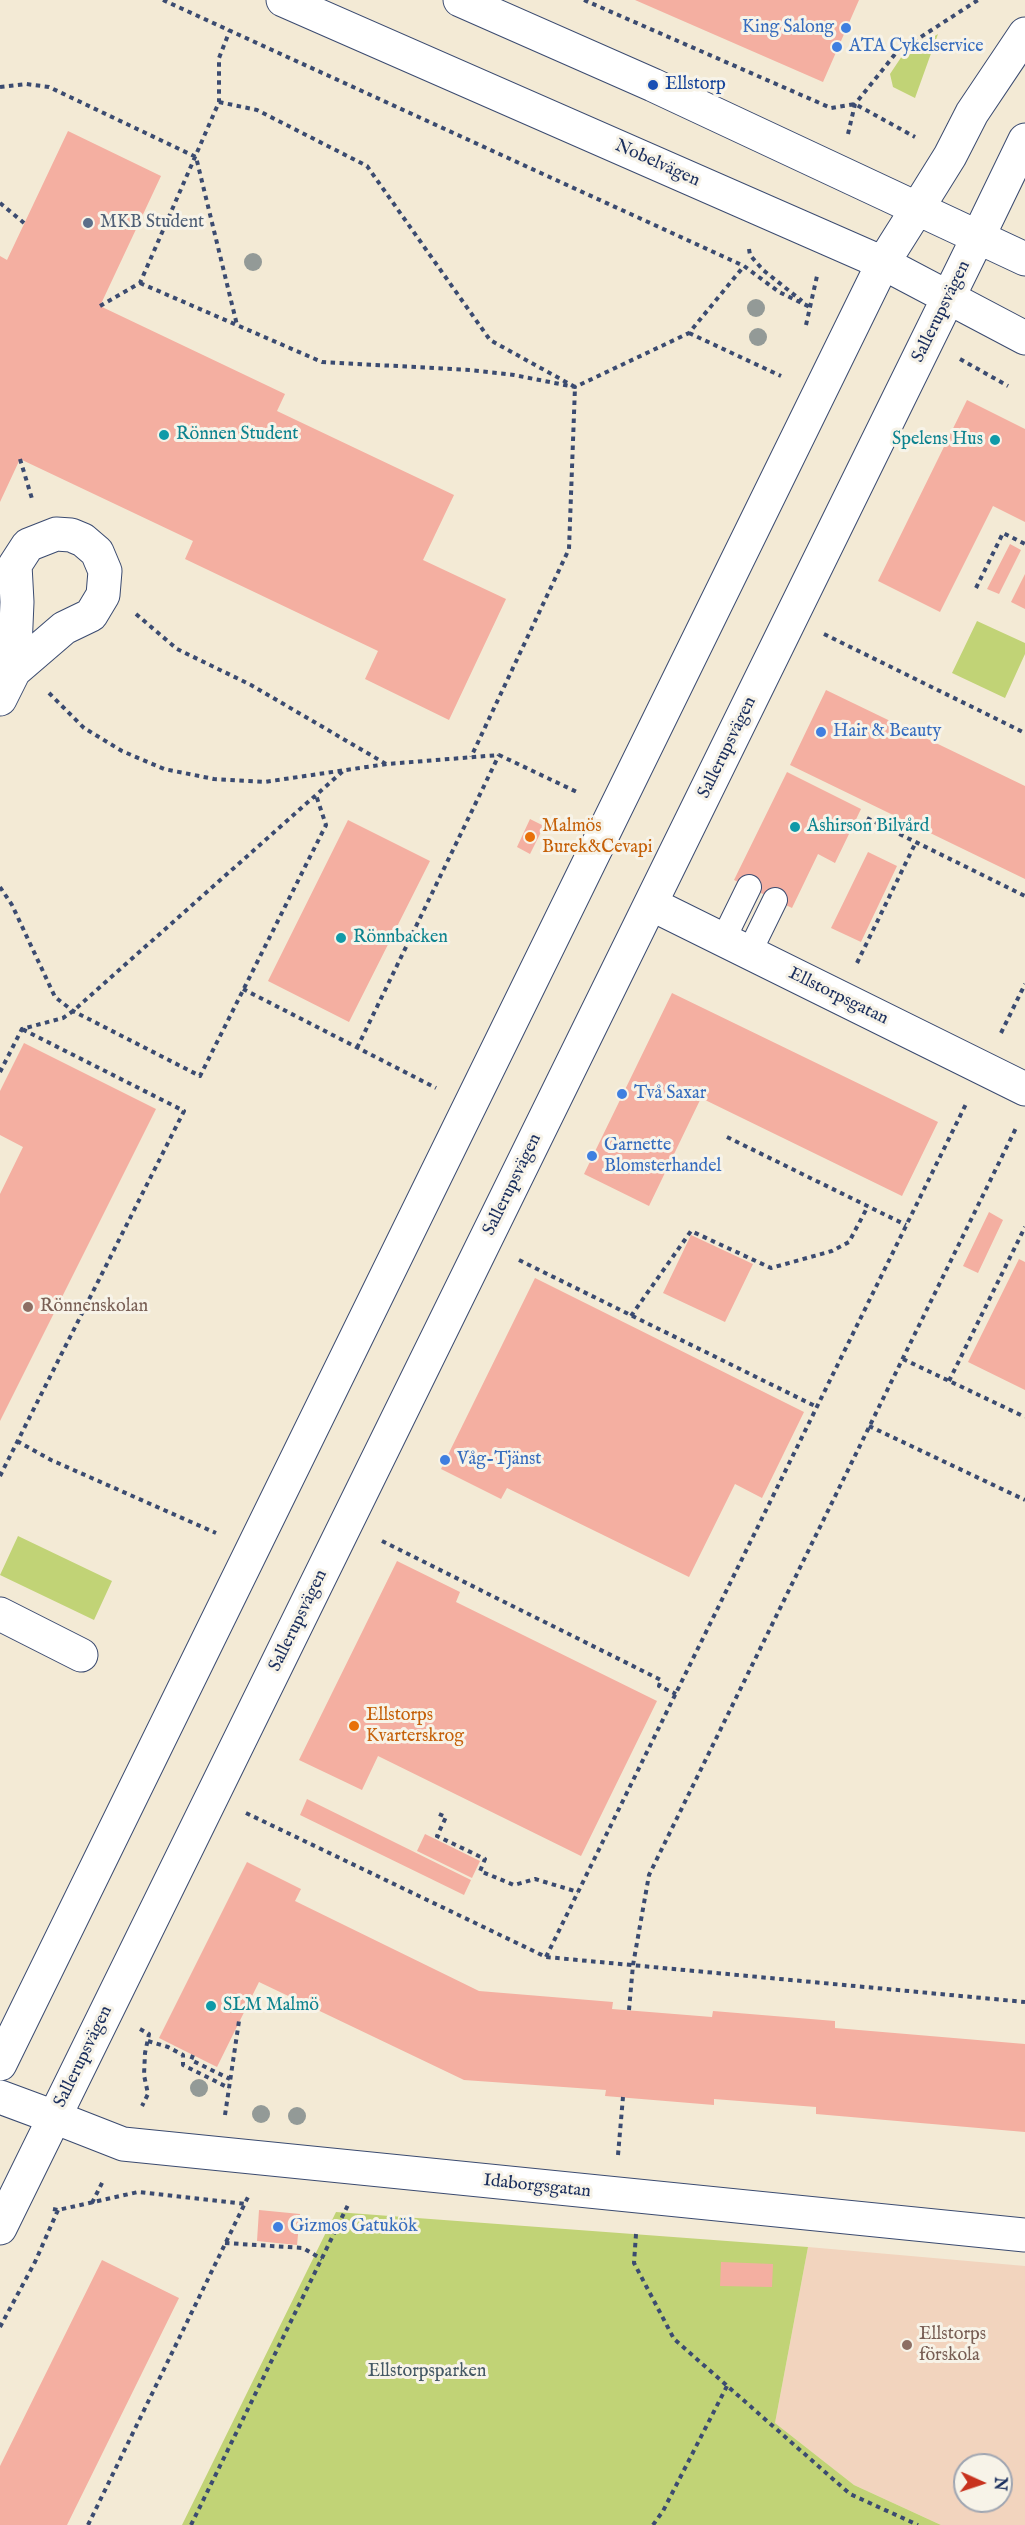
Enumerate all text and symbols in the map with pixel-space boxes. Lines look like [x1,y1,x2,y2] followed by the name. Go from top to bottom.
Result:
[742,17,834,39] place label: King Salong
[839,21,853,35] marker: King Salong
[849,36,983,58] place label: ATA Cykelservice
[830,40,844,54] marker: ATA Cykelservice
[665,74,726,96] place label: Ellstorp
[646,78,660,92] marker: Ellstorp
[611,136,703,192] street label: Nobelvägen
[100,212,204,234] place label: MKB Student
[81,216,95,230] marker: MKB Student
[908,258,976,366] street label: Sallerupsvägen
[176,424,299,446] place label: Rönnen Student
[157,428,171,442] marker: Rönnen Student
[892,429,983,451] place label: Spelens Hus
[988,433,1002,447] marker: Spelens Hus
[694,694,762,802] street label: Sallerupsvägen
[833,721,941,743] place label: Hair & Beauty
[814,725,828,739] marker: Hair & Beauty
[542,816,653,858] place label: Malmös Burek&Cevapi
[807,816,929,838] place label: Ashirson Bilvård
[788,820,802,834] marker: Ashirson Bilvård
[523,830,537,844] marker: Malmös Burek&Cevapi
[353,927,448,949] place label: Rönnbacken
[334,931,348,945] marker: Rönnbacken
[785,964,891,1030] street label: Ellstorpsgatan
[634,1083,706,1105] place label: Två Saxar
[615,1087,629,1101] marker: Två Saxar
[479,1131,547,1239] street label: Sallerupsvägen
[604,1135,721,1178] place label: Garnette Blomsterhandel
[585,1149,599,1163] marker: Garnette Blomsterhandel
[40,1296,148,1318] place label: Rönnenskolan
[21,1300,35,1314] marker: Rönnenskolan
[457,1449,542,1471] place label: Våg-Tjänst
[438,1453,452,1467] marker: Våg-Tjänst
[265,1567,333,1675] street label: Sallerupsvägen
[366,1705,464,1748] place label: Ellstorps Kvarterskrog
[347,1719,361,1733] marker: Ellstorps Kvarterskrog
[223,1995,319,2017] place label: SLM Malmö
[204,1999,218,2013] marker: SLM Malmö
[50,2003,118,2111] street label: Sallerupsvägen
[482,2171,592,2203] street label: Idaborgsgatan
[290,2216,418,2238] place label: Gizmos Gatukök
[271,2220,285,2234] marker: Gizmos Gatukök
[919,2324,986,2366] place label: Ellstorps förskola
[900,2338,914,2352] marker: Ellstorps förskola
[368,2361,486,2383] park label: Ellstorpsparken
[953,2453,1013,2513] north arrow
[989,2476,1009,2491] text: N

